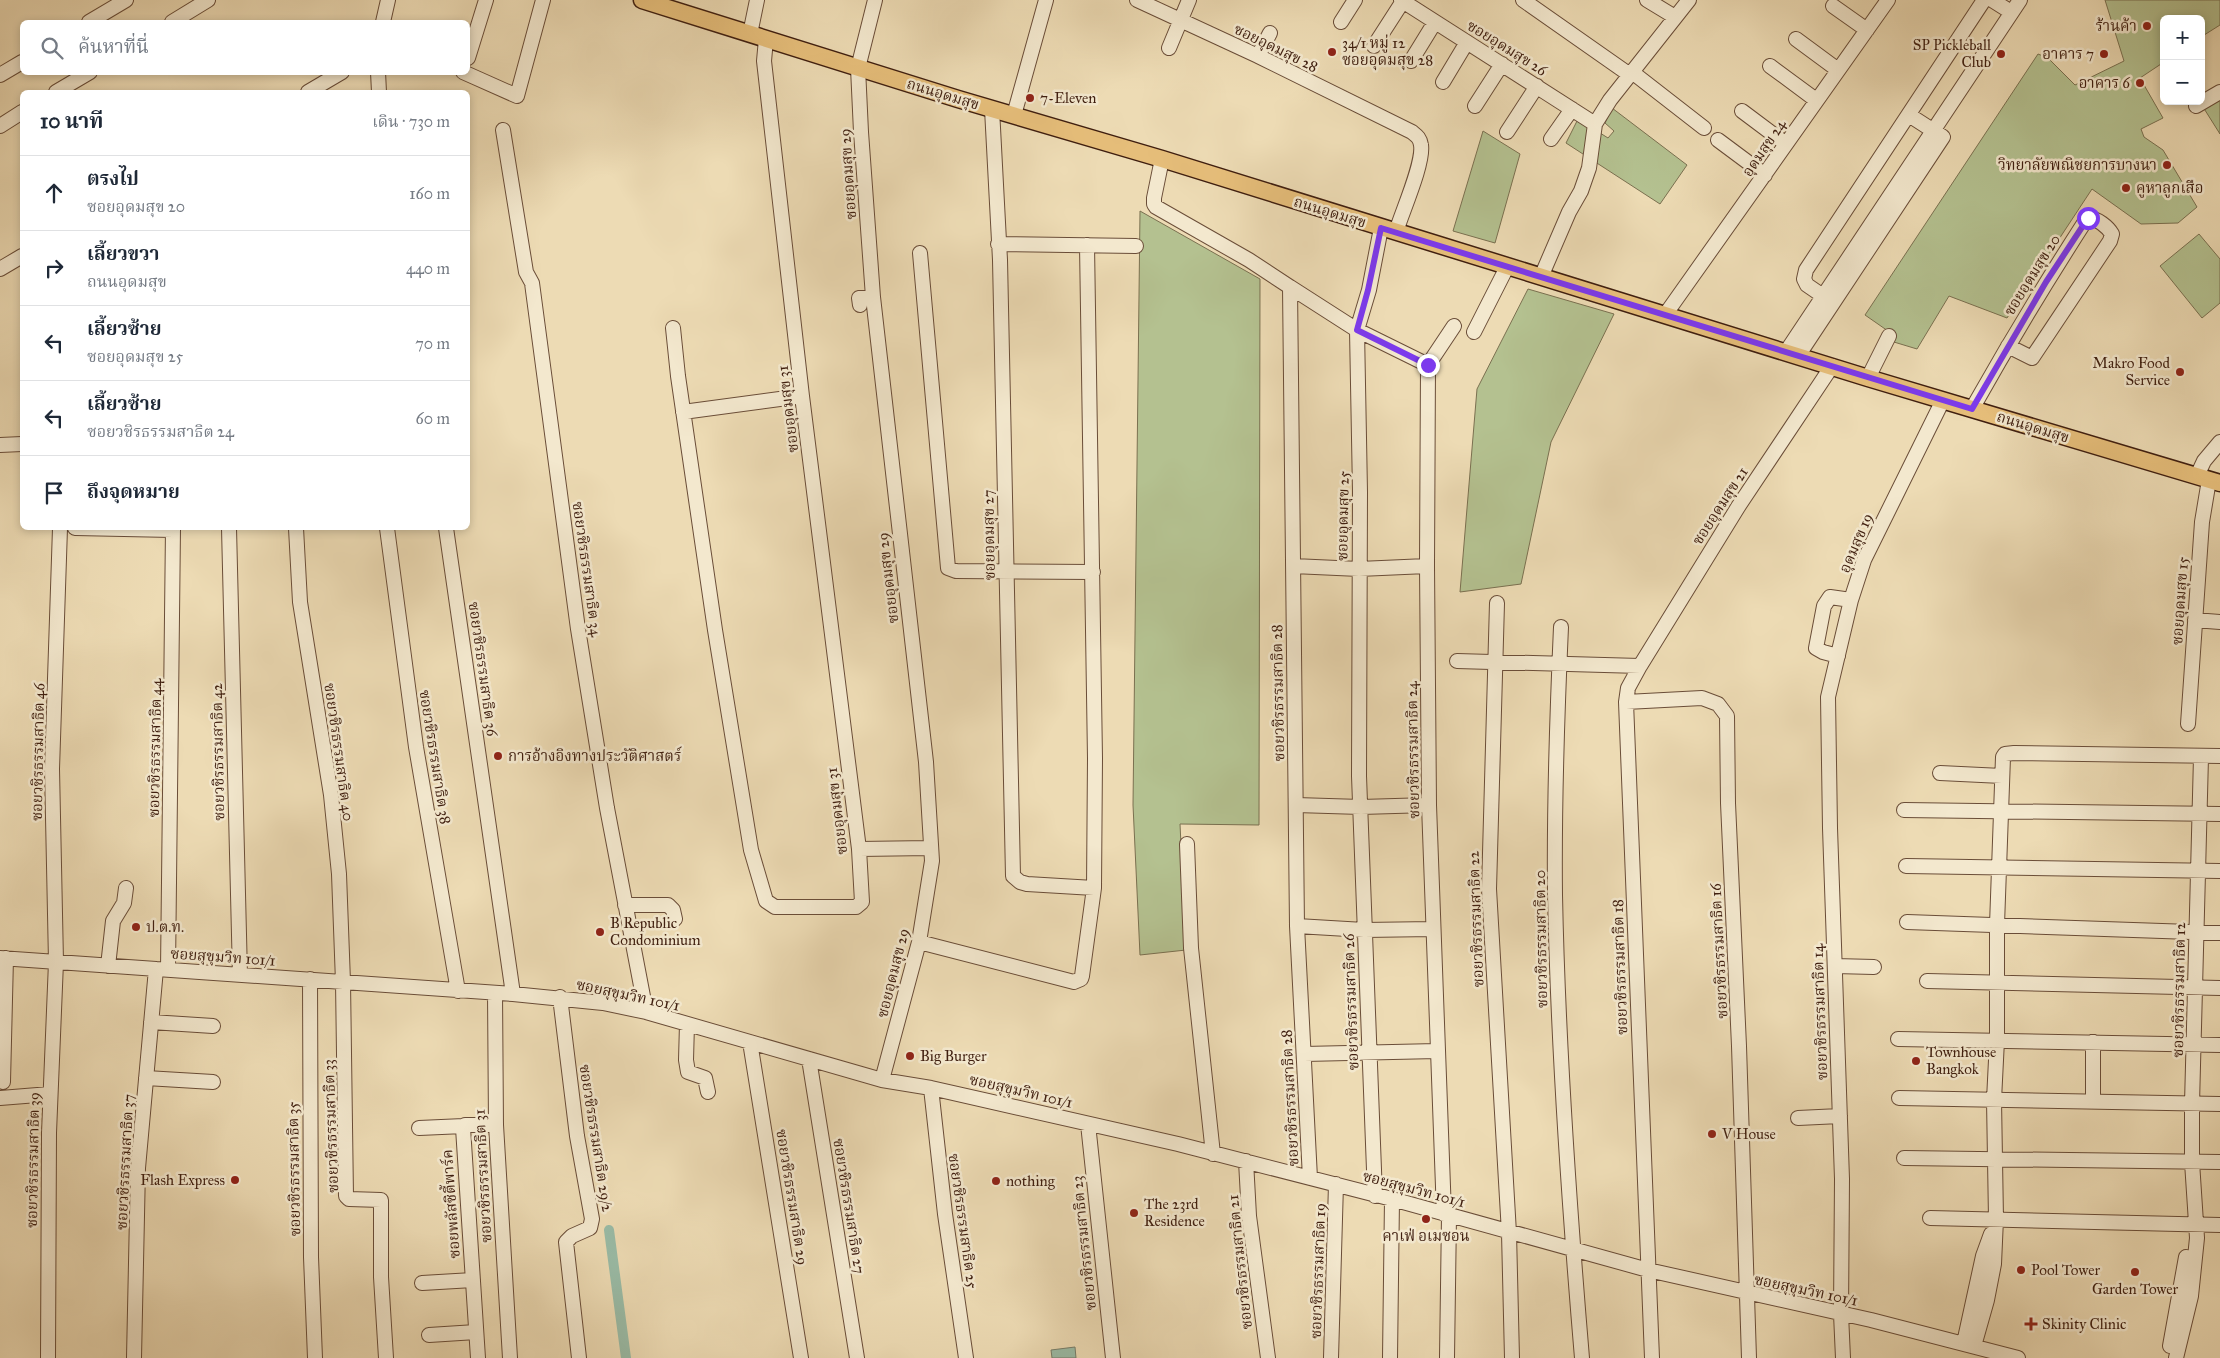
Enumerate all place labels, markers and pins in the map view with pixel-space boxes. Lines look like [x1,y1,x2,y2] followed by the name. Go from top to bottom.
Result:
[2095,17,2137,35] place label: ร้านค้า
[2141,20,2153,32] marker: ร้านค้า
[1342,34,1433,71] place label: 34/1 หมู่ 12 ซอยอุดมสุข 28
[1913,36,1992,71] place label: SP Pickleball Club
[2042,45,2094,63] place label: อาคาร 7
[1326,46,1338,58] marker: 34/1 หมู่ 12 ซอยอุดมสุข 28
[1995,48,2007,60] marker: SP Pickleball Club
[2098,48,2110,60] marker: อาคาร 7
[2079,74,2131,92] place label: อาคาร 6
[2134,77,2146,89] marker: อาคาร 6
[1040,89,1096,107] place label: 7-Eleven
[1024,92,1036,104] marker: 7-Eleven
[1998,156,2157,174] place label: วิทยาลัยพณิชยการบางนา
[2161,159,2173,171] marker: วิทยาลัยพณิชยการบางนา
[2136,179,2203,198] place label: คูหาลูกเสือ
[2120,182,2132,194] marker: คูหาลูกเสือ
[2092,354,2170,389] place label: Makro Food Service
[2174,366,2186,378] marker: Makro Food Service
[508,746,682,765] place label: การอ้างอิงทางประวัติศาสตร์
[492,750,504,762] marker: การอ้างอิงทางประวัติศาสตร์
[610,914,701,949] place label: B Republic Condominium
[146,918,184,936] place label: ป.ต.ท.
[130,921,142,933] marker: ป.ต.ท.
[594,926,606,938] marker: B Republic Condominium
[1926,1043,1996,1078] place label: Townhouse Bangkok
[920,1047,987,1065] place label: Big Burger
[904,1050,916,1062] marker: Big Burger
[1910,1055,1922,1067] marker: Townhouse Bangkok
[1721,1125,1776,1143] place label: V House
[1706,1128,1718,1140] marker: V House
[140,1171,225,1189] place label: Flash Express
[1006,1172,1056,1190] place label: nothing
[229,1174,241,1186] marker: Flash Express
[990,1175,1002,1187] marker: nothing
[1144,1195,1205,1230] place label: The 23rd Residence
[1128,1207,1140,1219] marker: The 23rd Residence
[1420,1213,1432,1225] marker: คาเฟ่ อเมซอน
[1382,1227,1470,1245] place label: คาเฟ่ อเมซอน
[2031,1261,2100,1279] place label: Pool Tower
[2015,1264,2027,1276] marker: Pool Tower
[2129,1266,2141,1278] marker: Garden Tower
[2092,1280,2178,1298] place label: Garden Tower
[2042,1315,2126,1333] place label: Skinity Clinic
[2024,1317,2038,1331] marker: Skinity Clinic

